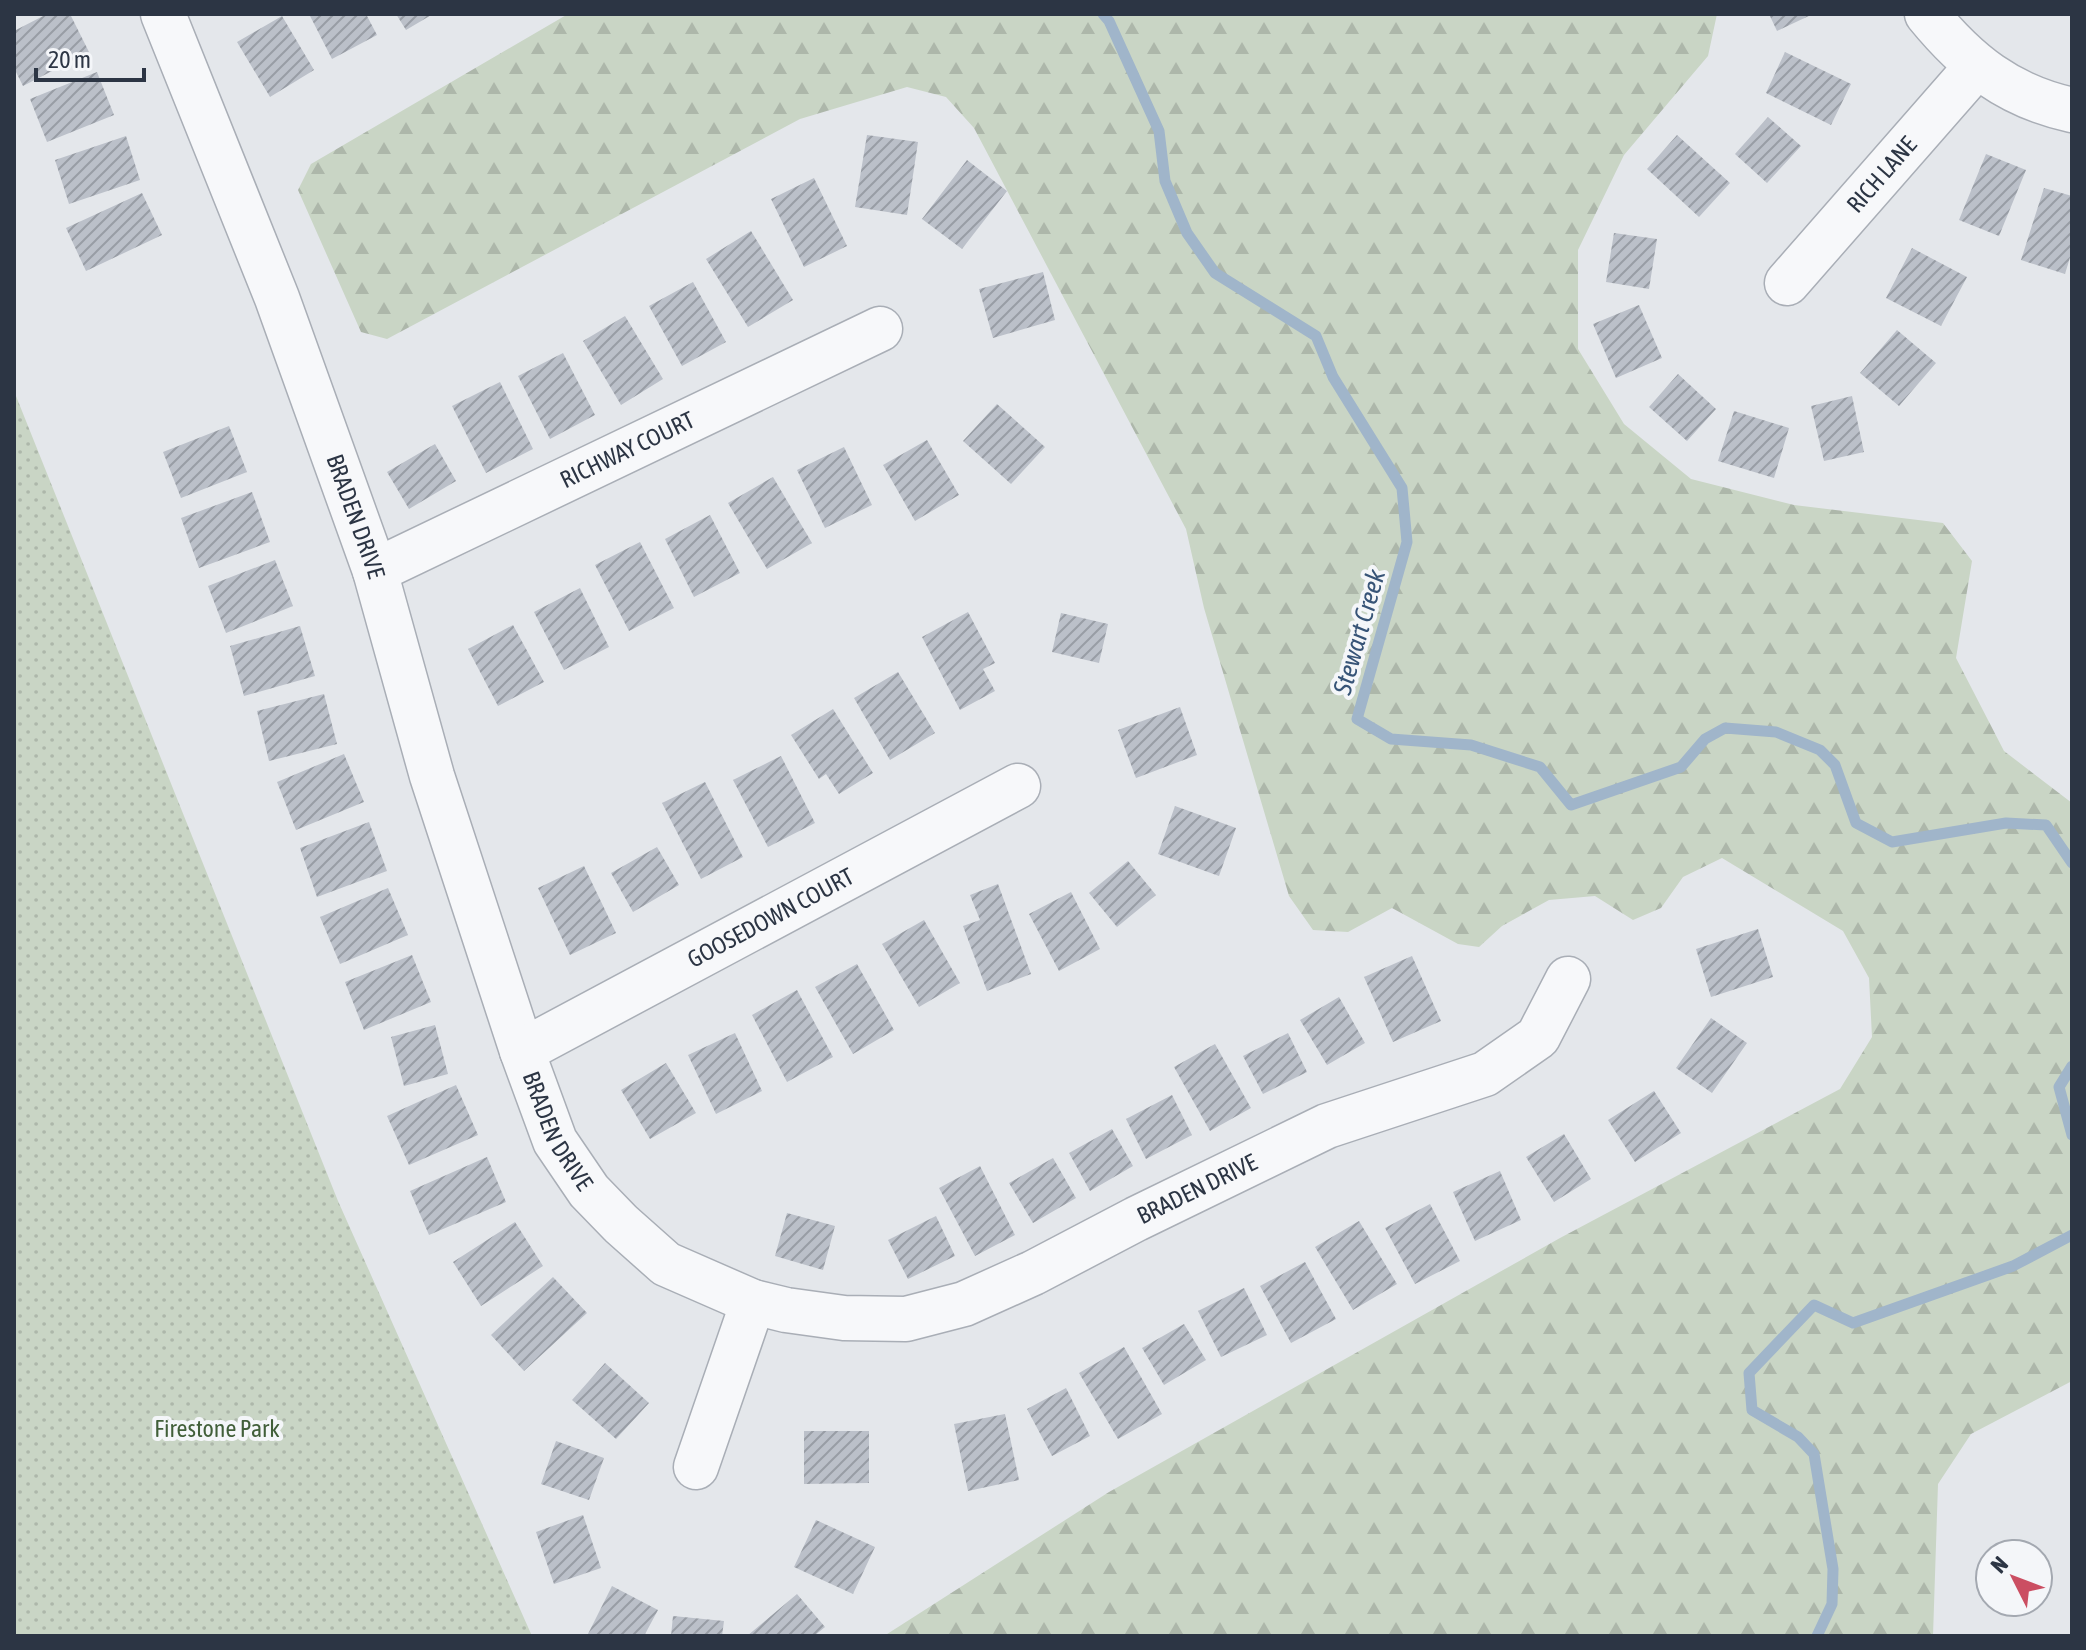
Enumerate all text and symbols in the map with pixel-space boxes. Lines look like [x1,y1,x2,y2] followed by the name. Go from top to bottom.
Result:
[36,32,144,82] scale bar
[48,46,91,73] text: 20 m
[1841,131,1922,218] street label: RICH LANE
[556,406,699,493] street label: RICHWAY COURT
[321,450,390,581] street label: BRADEN DRIVE
[1327,566,1391,699] water label: Stewart Creek
[683,862,859,973] street label: GOOSEDOWN COURT
[518,1068,599,1195] street label: BRADEN DRIVE
[1133,1148,1261,1229] street label: BRADEN DRIVE
[154,1415,280,1442] park label: Firestone Park
[1974,1538,2054,1618] north arrow
[1985,1551,2013,1578] text: N

